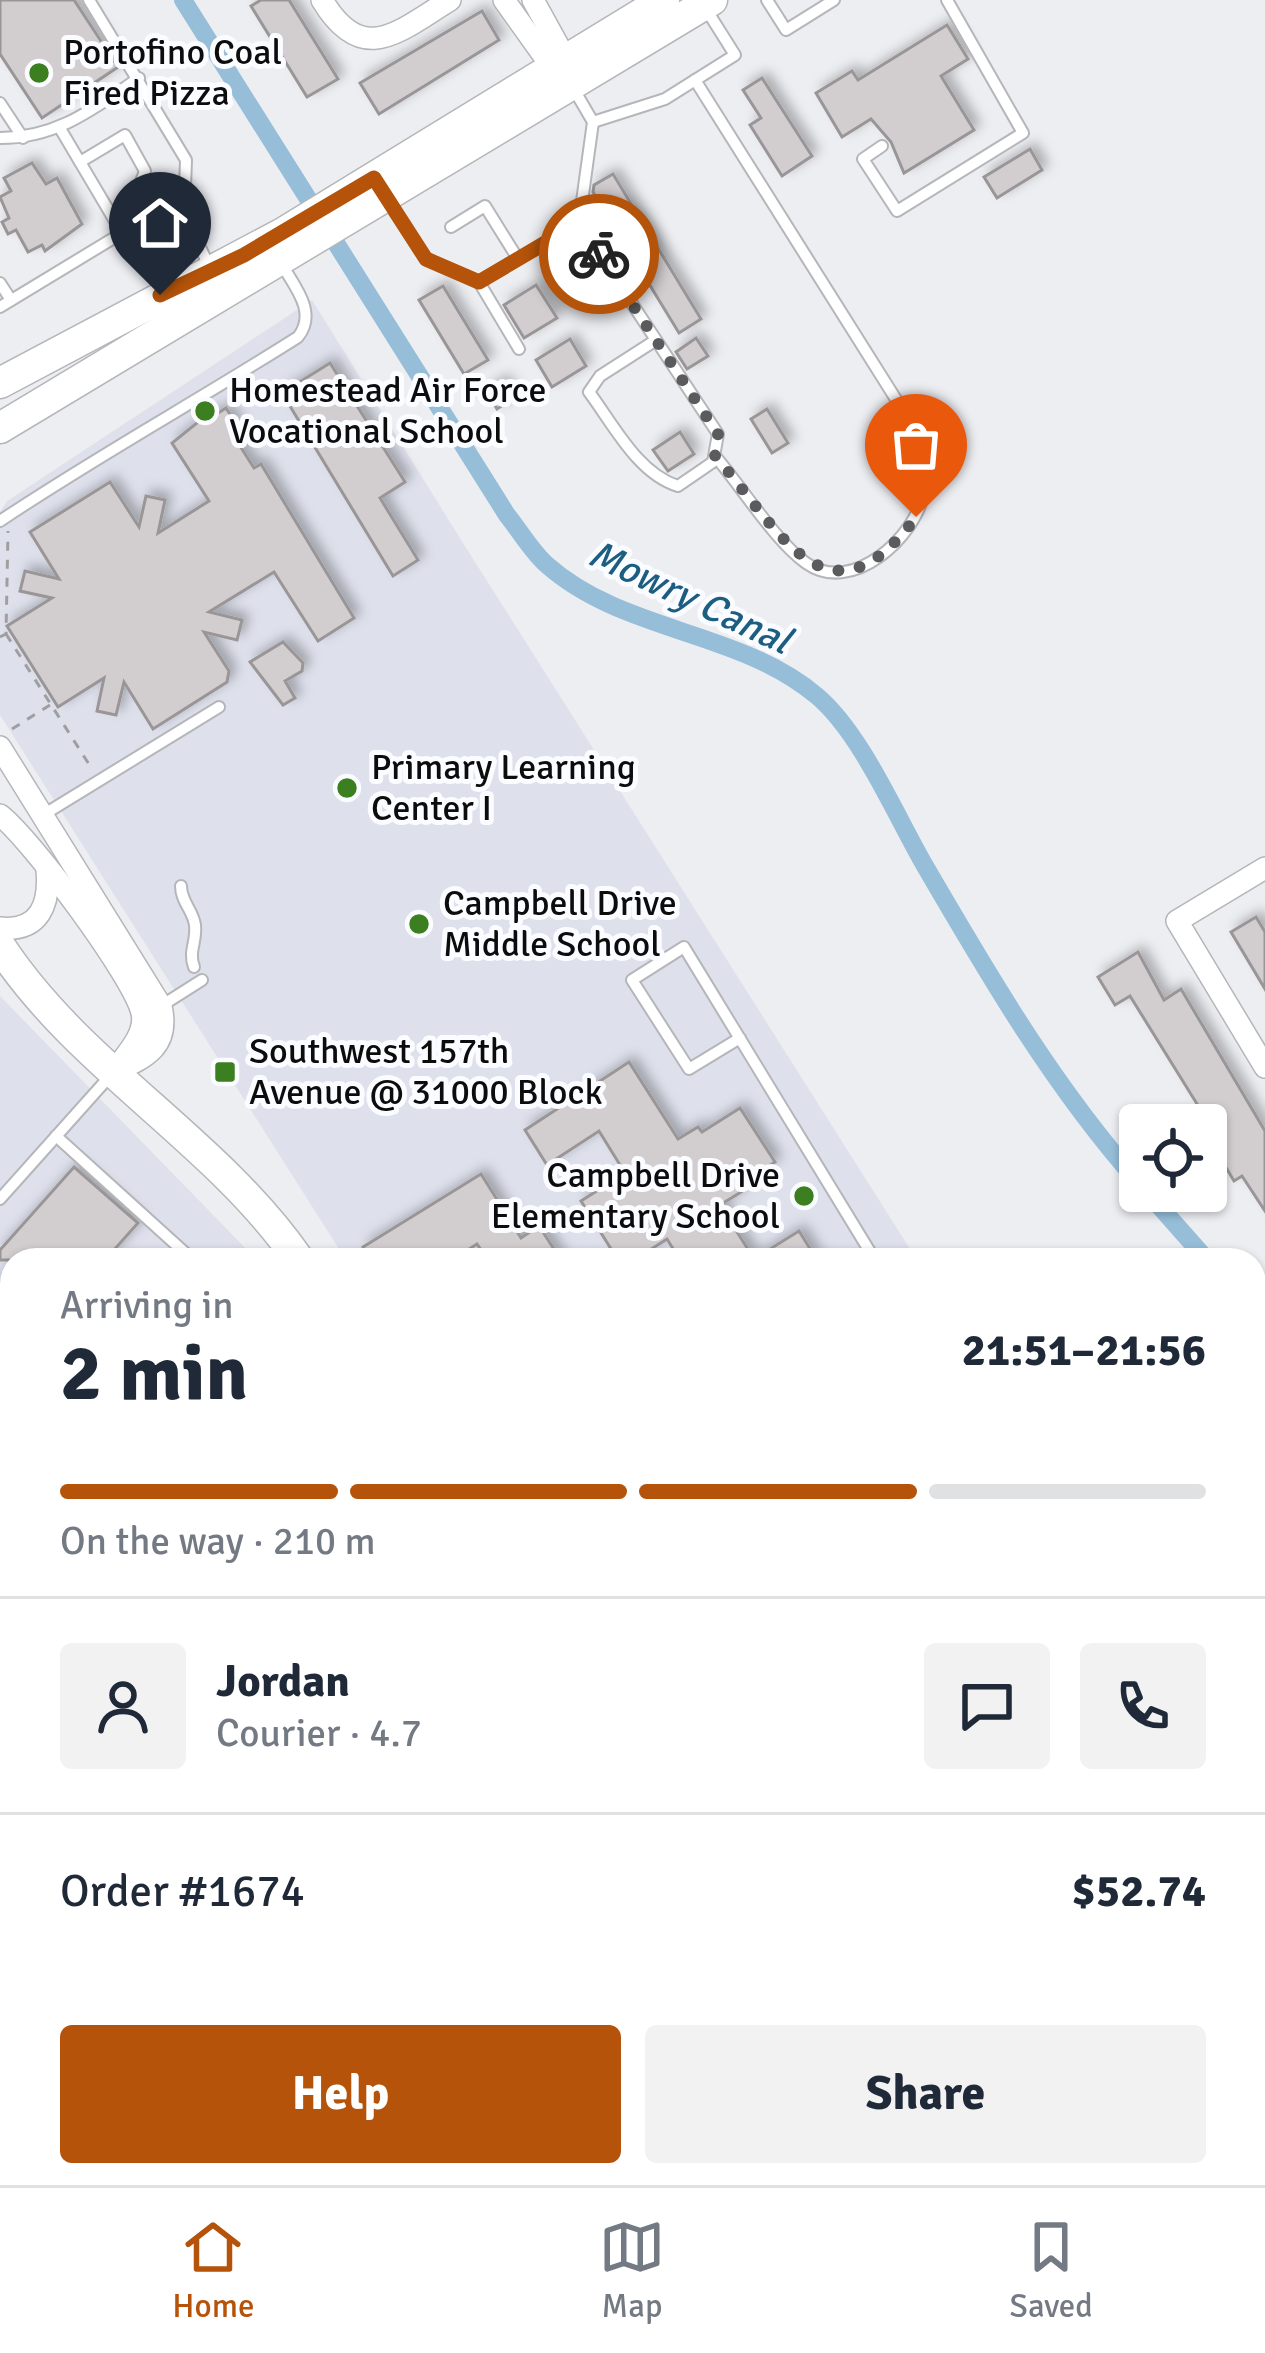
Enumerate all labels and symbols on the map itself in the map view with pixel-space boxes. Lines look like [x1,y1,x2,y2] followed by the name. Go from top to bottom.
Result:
[63,30,282,116] place label: Portofino Coal Fired Pizza
[26,60,52,86] marker: Portofino Coal Fired Pizza
[109,172,211,295] pin
[539,194,659,314] courier
[229,368,547,454] place label: Homestead Air Force Vocational School
[865,394,967,517] pin
[192,398,218,424] marker: Homestead Air Force Vocational School
[581,529,801,666] water label: Mowry Canal
[371,745,636,831] place label: Primary Learning Center I
[334,775,360,801] marker: Primary Learning Center I
[443,881,677,967] place label: Campbell Drive Middle School
[406,911,432,937] marker: Campbell Drive Middle School
[249,1029,602,1115] place label: Southwest 157th Avenue @ 31000 Block
[212,1059,238,1085] marker: Southwest 157th Avenue @ 31000 Block
[491,1153,780,1239] place label: Campbell Drive Elementary School
[791,1183,817,1209] marker: Campbell Drive Elementary School

